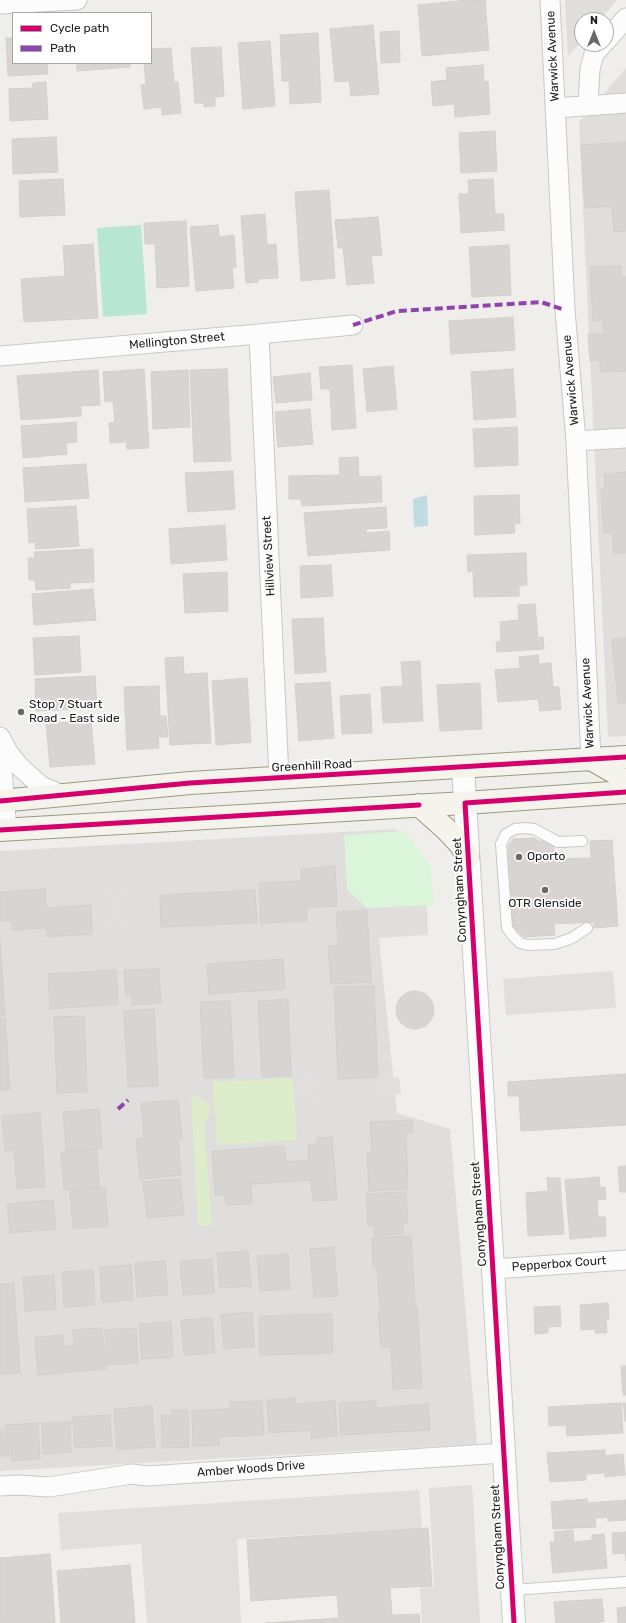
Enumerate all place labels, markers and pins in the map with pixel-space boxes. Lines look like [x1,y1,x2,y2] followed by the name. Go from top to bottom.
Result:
[29,698,120,726] place label: Stop 7 Stuart Road - East side
[16,707,26,717] marker: Stop 7 Stuart Road - East side
[527,850,565,864] place label: Oporto
[514,852,524,862] marker: Oporto
[540,885,550,895] marker: OTR Glenside
[508,897,582,911] place label: OTR Glenside

